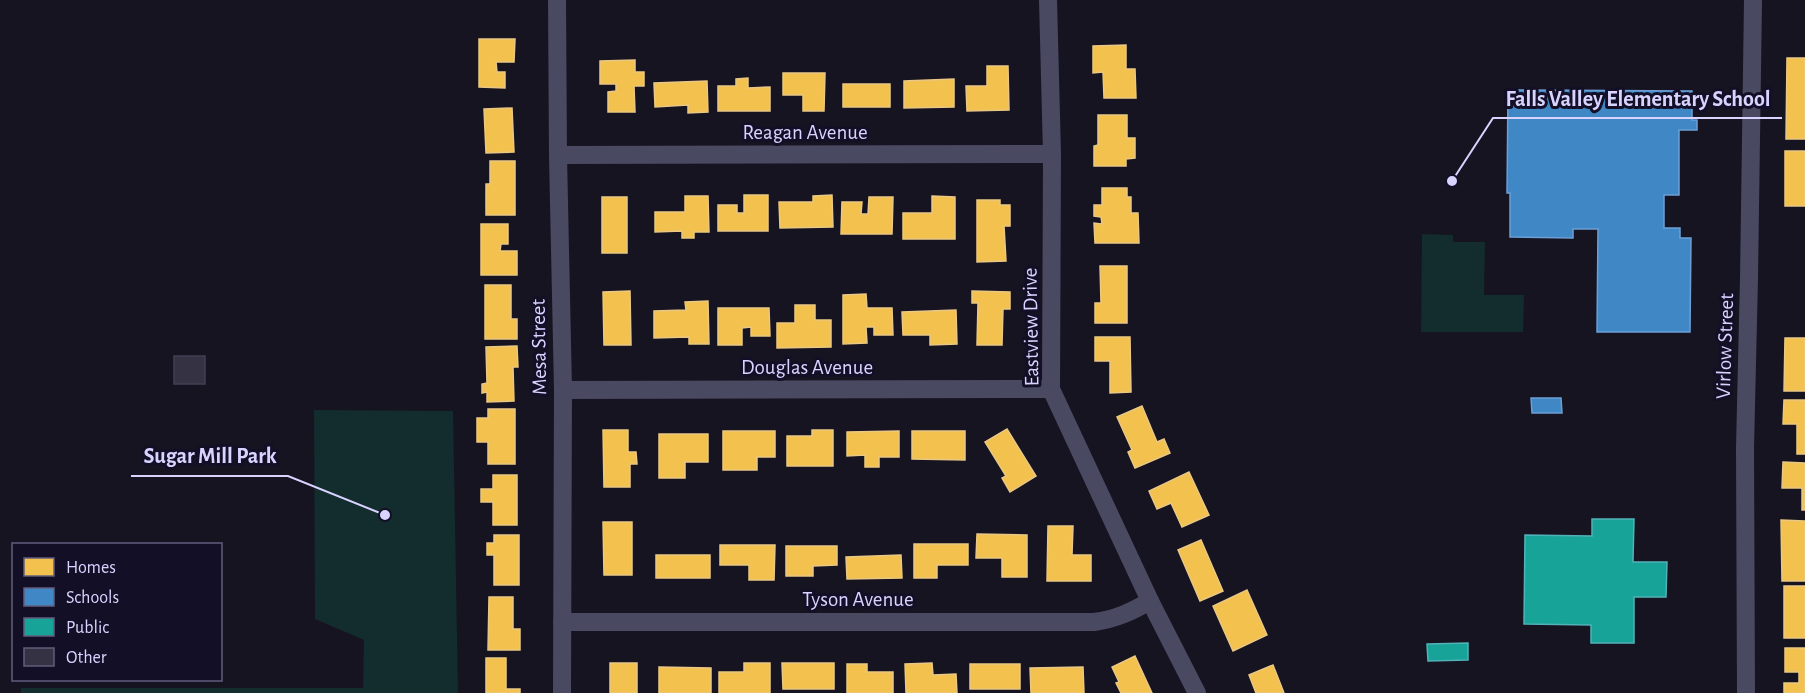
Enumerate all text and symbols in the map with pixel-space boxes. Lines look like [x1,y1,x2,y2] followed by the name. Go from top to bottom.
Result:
[1493,78,1782,118] callout: Falls Valley Elementary School
[1505,88,1771,111] text: Falls Valley Elementary School
[742,122,868,143] street label: Reagan Avenue
[1019,267,1043,387] street label: Eastview Drive
[1713,292,1737,399] street label: Virlow Street
[528,298,550,395] street label: Mesa Street
[741,357,873,378] street label: Douglas Avenue
[131,436,288,476] callout: Sugar Mill Park
[143,445,277,467] text: Sugar Mill Park
[12,543,222,681] legend
[66,559,116,577] text: Homes
[66,589,119,607] text: Schools
[802,589,914,610] street label: Tyson Avenue
[66,619,109,637] text: Public
[66,649,107,667] text: Other

